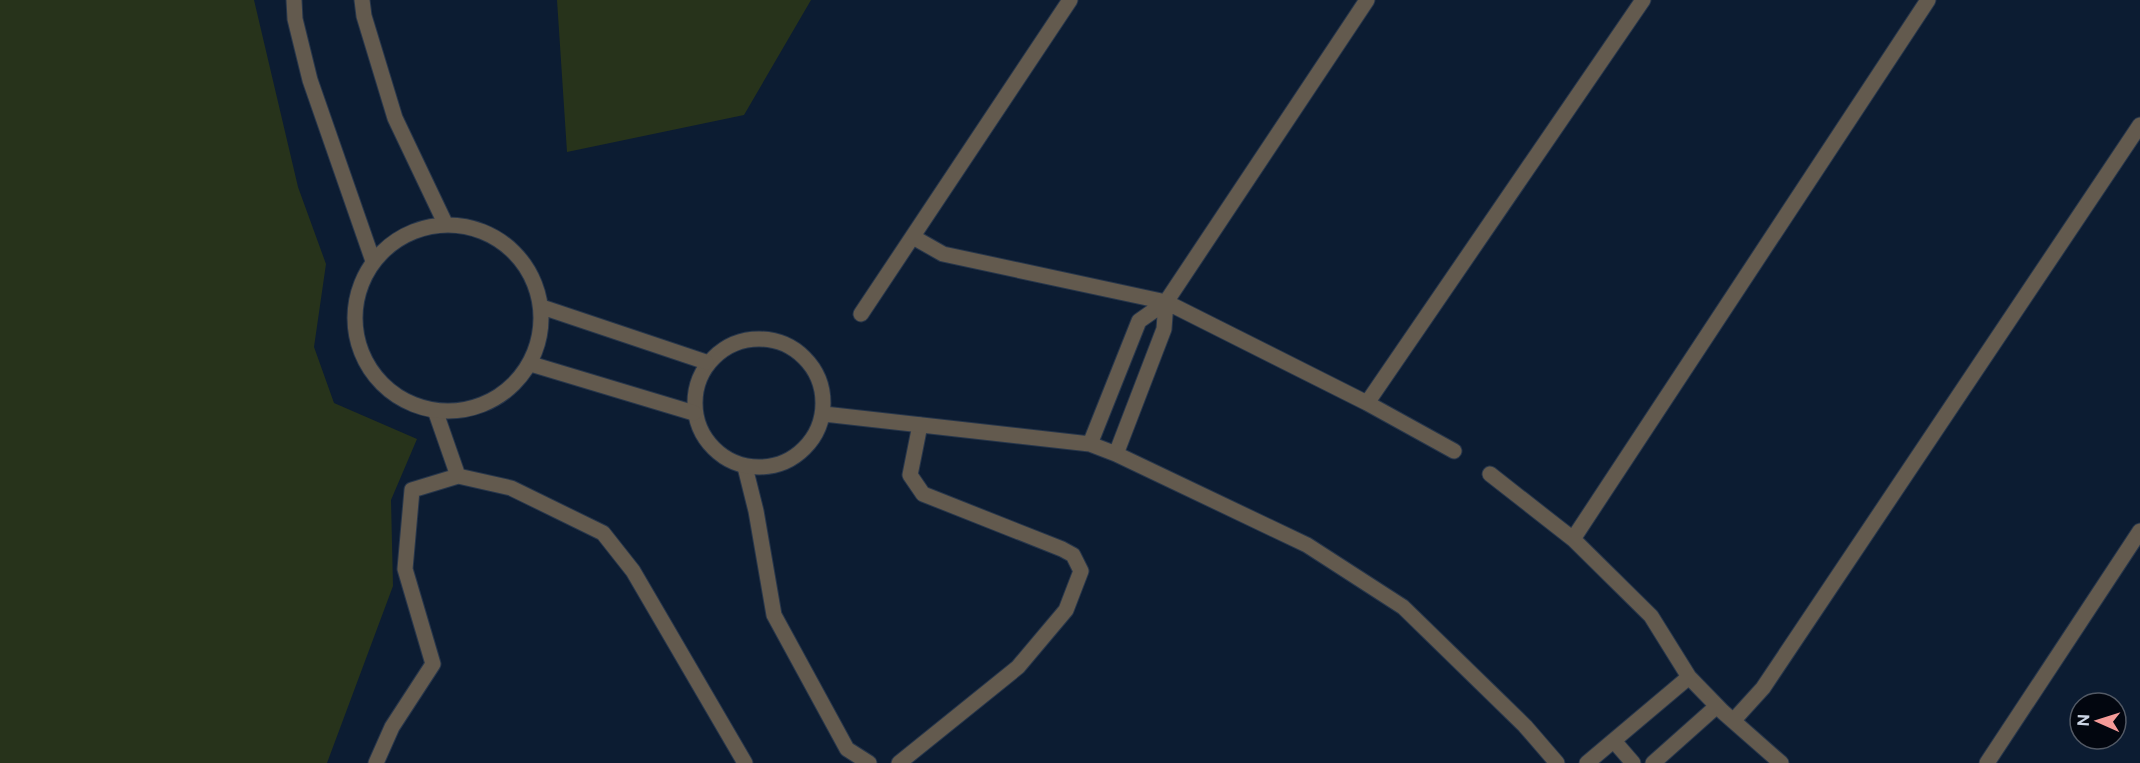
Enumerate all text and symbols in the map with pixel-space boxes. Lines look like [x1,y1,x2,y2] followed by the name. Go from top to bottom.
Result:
[2068,691,2128,751] north arrow
[2074,713,2093,727] text: N

